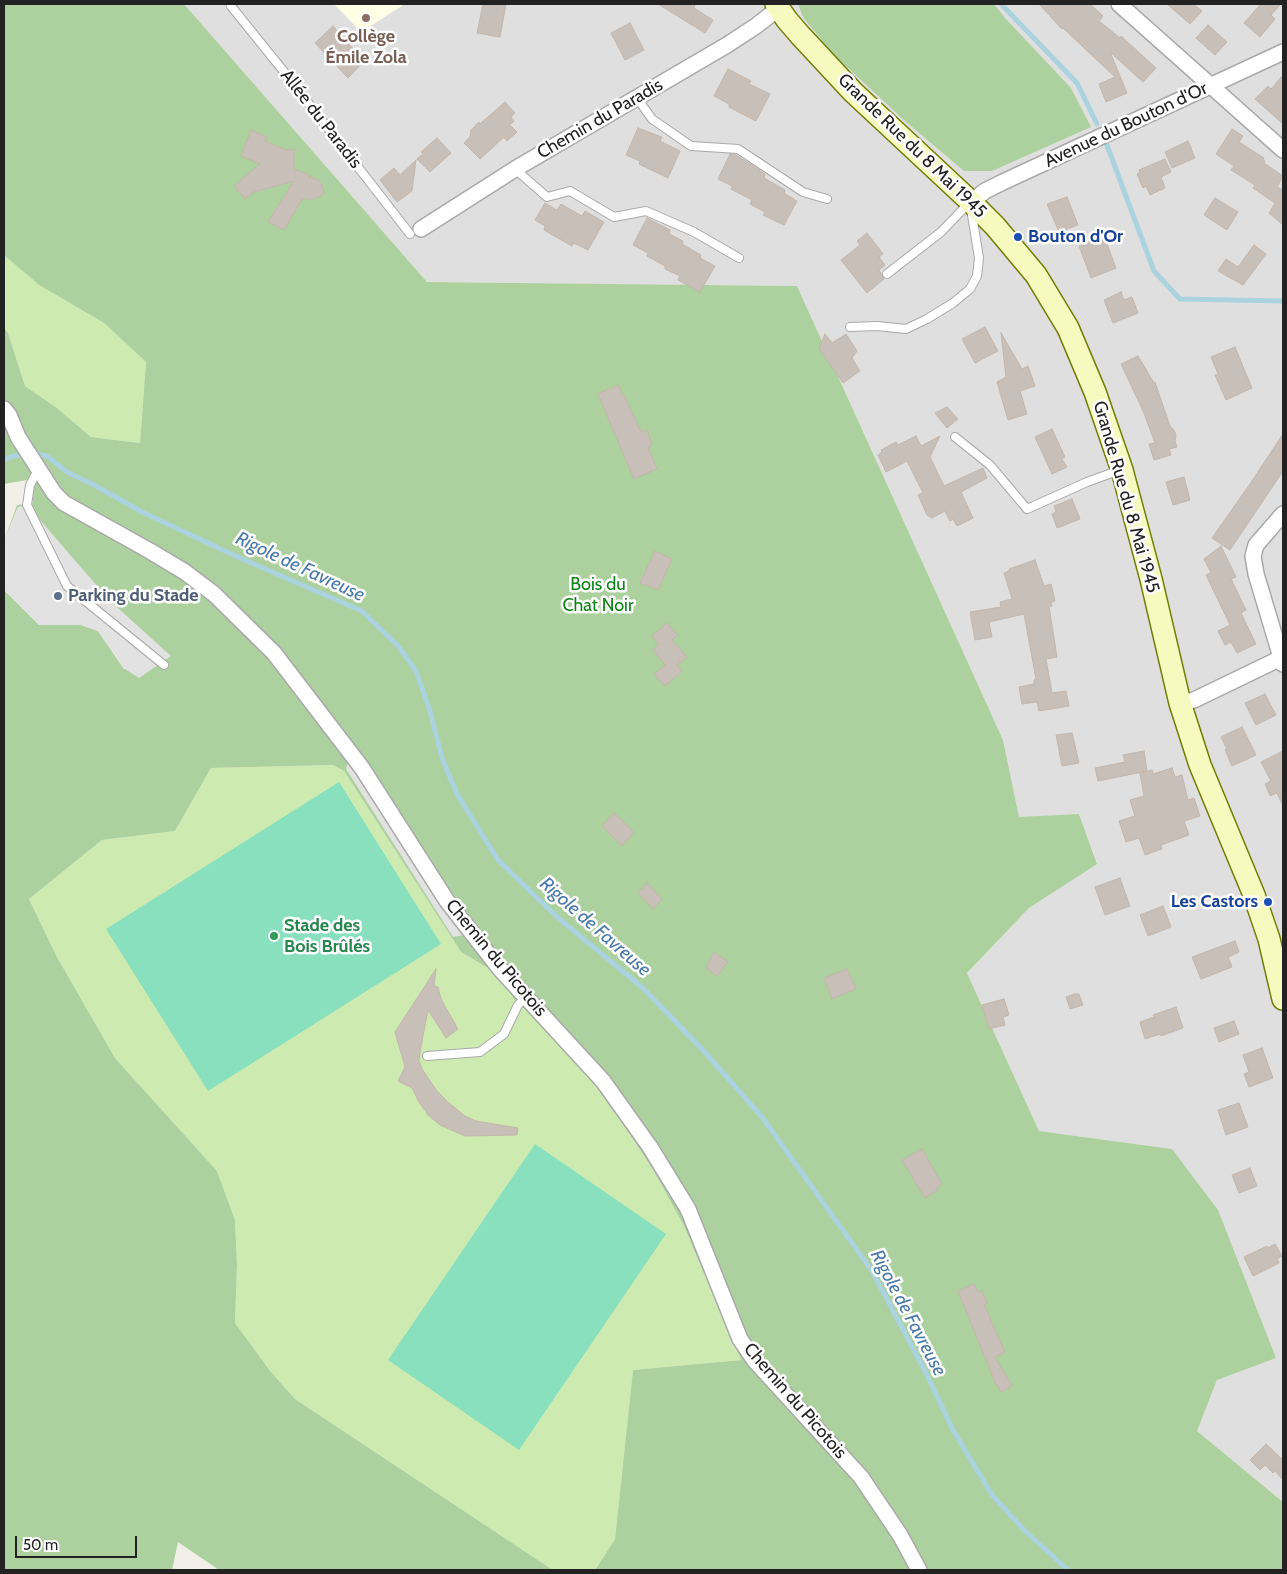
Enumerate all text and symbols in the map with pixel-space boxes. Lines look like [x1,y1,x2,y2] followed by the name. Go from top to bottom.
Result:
[360,12,372,24] marker: Collège Émile Zola
[325,26,407,68] place label: Collège Émile Zola
[276,65,366,173] street label: Allée du Paradis
[833,69,991,223] street label: Grande Rue du 8 Mai 1945
[533,74,667,164] street label: Chemin du Paradis
[1041,78,1211,172] street label: Avenue du Bouton d'Or
[1028,226,1123,248] place label: Bouton d'Or
[1012,231,1024,243] marker: Bouton d'Or
[1088,399,1164,595] street label: Grande Rue du 8 Mai 1945
[232,527,368,607] water label: Rigole de Favreuse
[562,574,634,616] park label: Bois du Chat Noir
[68,585,199,607] place label: Parking du Stade
[52,590,64,602] marker: Parking du Stade
[535,873,655,981] water label: Rigole de Favreuse
[1171,891,1258,913] place label: Les Castors
[441,895,551,1021] street label: Chemin du Picotois
[1262,896,1274,908] marker: Les Castors
[284,915,370,958] place label: Stade des Bois Brûlés
[268,930,280,942] marker: Stade des Bois Brûlés
[865,1246,951,1380] water label: Rigole de Favreuse
[739,1339,851,1463] street label: Chemin du Picotois
[18,1526,140,1558] scale bar
[23,1536,58,1554] text: 50 m

